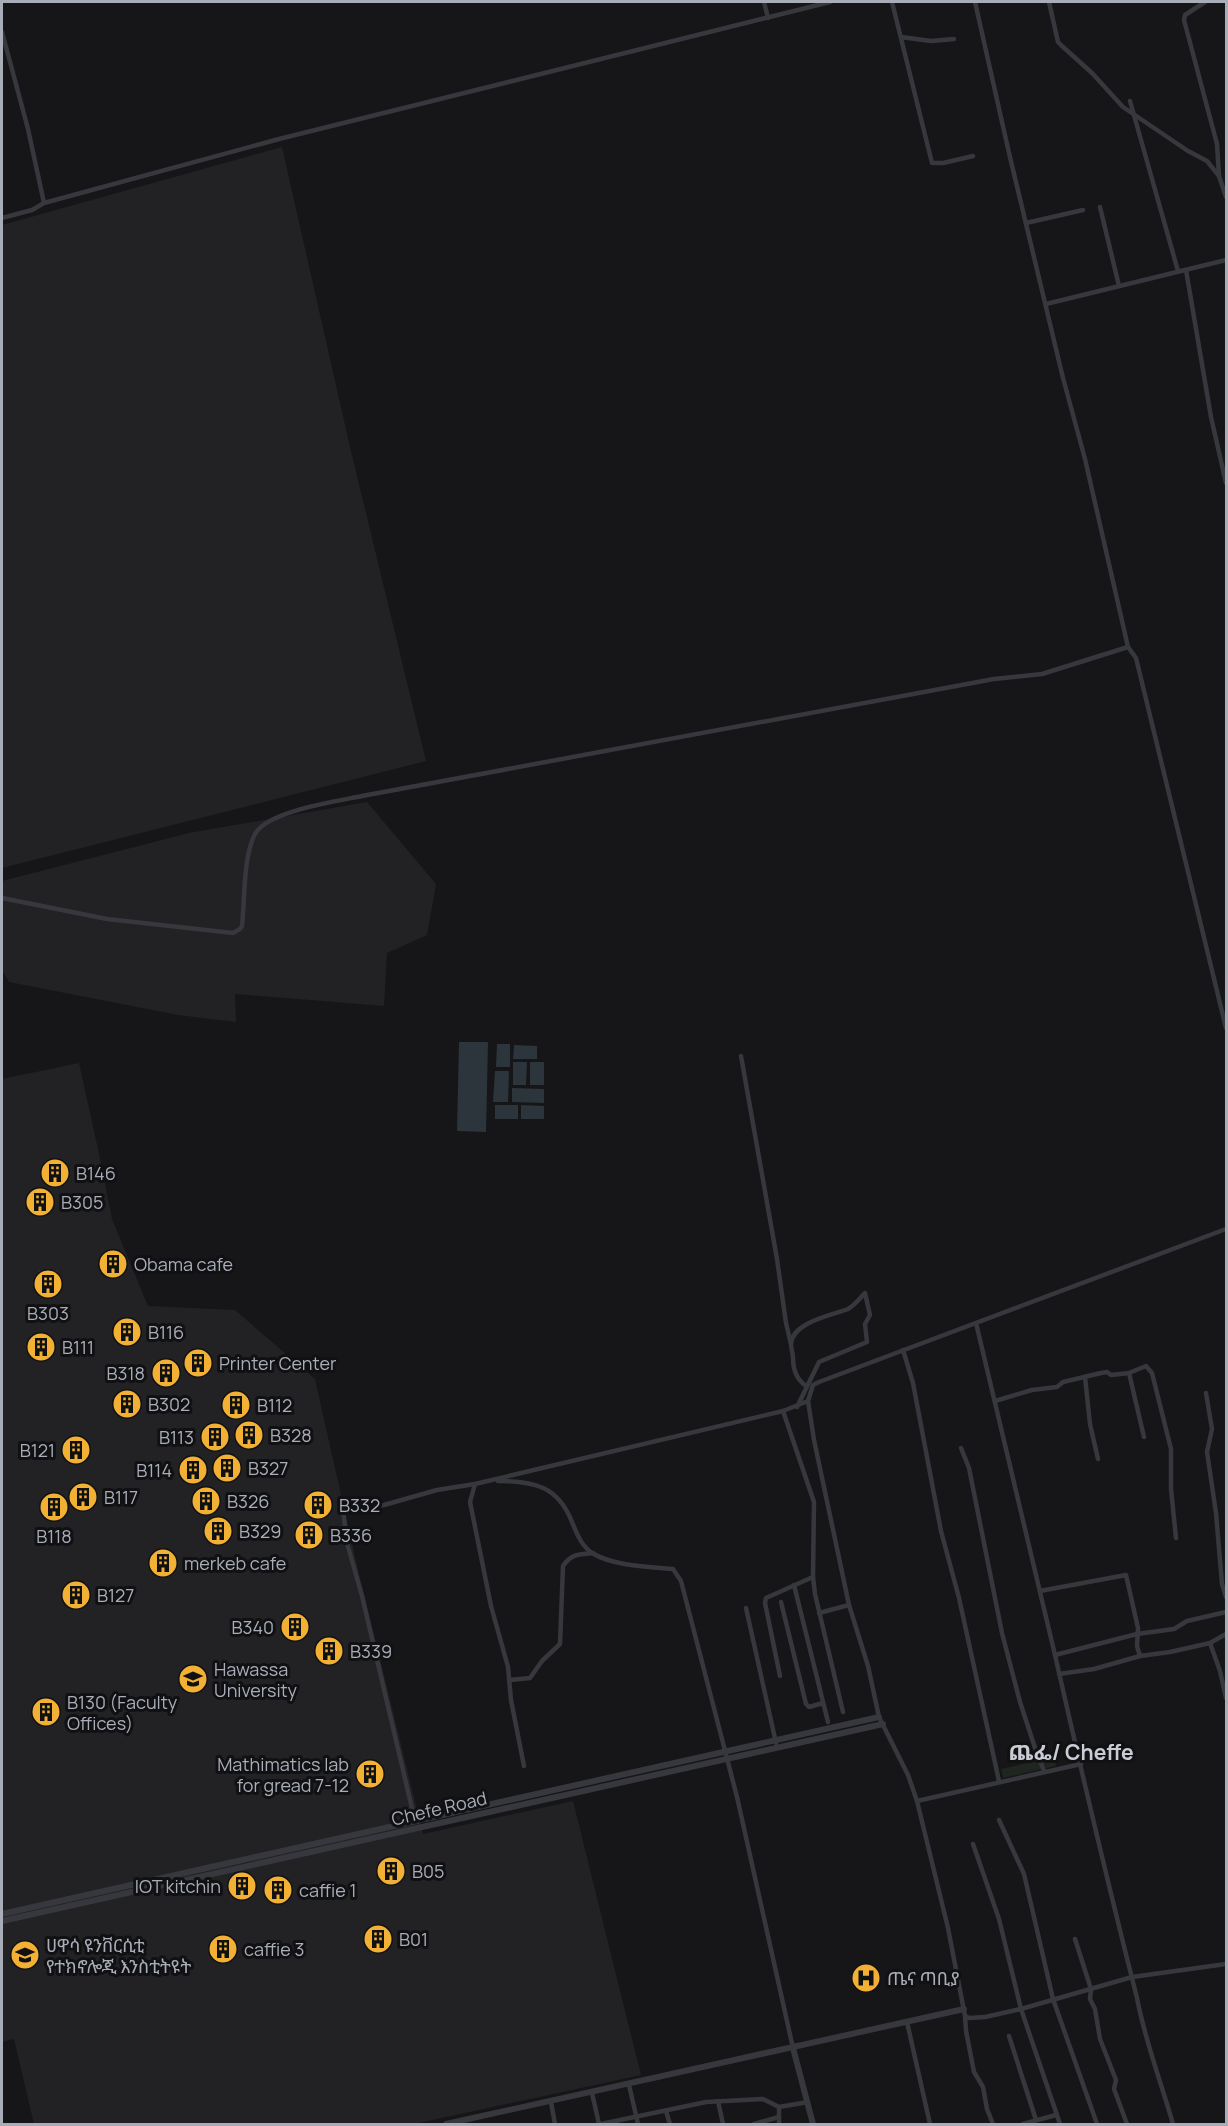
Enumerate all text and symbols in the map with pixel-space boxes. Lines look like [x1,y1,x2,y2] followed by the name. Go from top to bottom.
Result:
[39,1157,71,1189] building icon: B146
[76,1161,116,1185] place label: B146
[24,1186,56,1218] building icon: B305
[61,1190,103,1214] place label: B305
[97,1248,129,1280] building icon: Obama cafe
[134,1252,233,1276] place label: Obama cafe
[32,1268,64,1300] building icon: B303
[27,1301,69,1325] place label: B303
[111,1316,143,1348] building icon: B116
[148,1320,184,1344] place label: B116
[25,1331,57,1363] building icon: B111
[62,1335,94,1359] place label: B111
[182,1347,214,1379] building icon: Printer Center
[219,1351,337,1375] place label: Printer Center
[150,1357,182,1389] building icon: B318
[107,1361,145,1385] place label: B318
[111,1388,143,1420] building icon: B302
[220,1389,252,1421] building icon: B112
[148,1392,190,1416] place label: B302
[257,1393,292,1417] place label: B112
[233,1419,265,1451] building icon: B328
[199,1421,231,1453] building icon: B113
[270,1423,312,1447] place label: B328
[159,1425,194,1449] place label: B113
[60,1434,92,1466] building icon: B121
[20,1438,55,1462] place label: B121
[211,1452,243,1484] building icon: B327
[177,1454,209,1486] building icon: B114
[248,1456,288,1480] place label: B327
[136,1458,172,1482] place label: B114
[67,1481,99,1513] building icon: B117
[104,1485,138,1509] place label: B117
[190,1485,222,1517] building icon: B326
[227,1489,269,1513] place label: B326
[302,1489,334,1521] building icon: B332
[38,1491,70,1523] building icon: B118
[339,1493,380,1517] place label: B332
[202,1515,234,1547] building icon: B329
[239,1519,281,1543] place label: B329
[293,1519,325,1551] building icon: B336
[330,1523,372,1547] place label: B336
[36,1524,72,1548] place label: B118
[147,1547,179,1579] building icon: merkeb cafe
[184,1551,286,1575] place label: merkeb cafe
[60,1579,92,1611] building icon: B127
[97,1583,134,1607] place label: B127
[279,1611,311,1643] building icon: B340
[231,1615,274,1639] place label: B340
[313,1635,345,1667] building icon: B339
[350,1639,392,1663] place label: B339
[214,1657,298,1702] place label: Hawassa University
[177,1663,209,1695] school or university icon: Hawassa University
[67,1690,178,1735] place label: B130 (Faculty Offices)
[30,1696,62,1728] building icon: B130 (Faculty Offices)
[1008,1738,1134,1766] district label: ጨፌ/ Cheffe
[217,1752,349,1797] place label: Mathimatics lab for gread 7-12
[354,1758,386,1790] building icon: Mathimatics lab for gread 7-12
[389,1785,489,1831] street label: Chefe Road
[375,1855,407,1887] building icon: B05
[412,1859,444,1883] place label: B05
[226,1870,258,1902] building icon: IOT kitchin
[135,1874,221,1898] place label: IOT kitchin
[262,1874,294,1906] building icon: caffie 1
[299,1878,356,1902] place label: caffie 1
[362,1923,394,1955] building icon: B01
[399,1927,428,1951] place label: B01
[46,1933,191,1978] place label: ሀዋሳ ዩንቨርሲቲ የተክኖሎጂ እንስቲትዩት
[207,1933,239,1965] building icon: caffie 3
[244,1937,304,1961] place label: caffie 3
[9,1939,41,1971] school or university icon: ሀዋሳ ዩንቨርሲቲ የተክኖሎጂ እንስቲትዩት
[850,1962,882,1994] hospital icon: ጤና ጣቢያ
[887,1966,960,1990] place label: ጤና ጣቢያ

